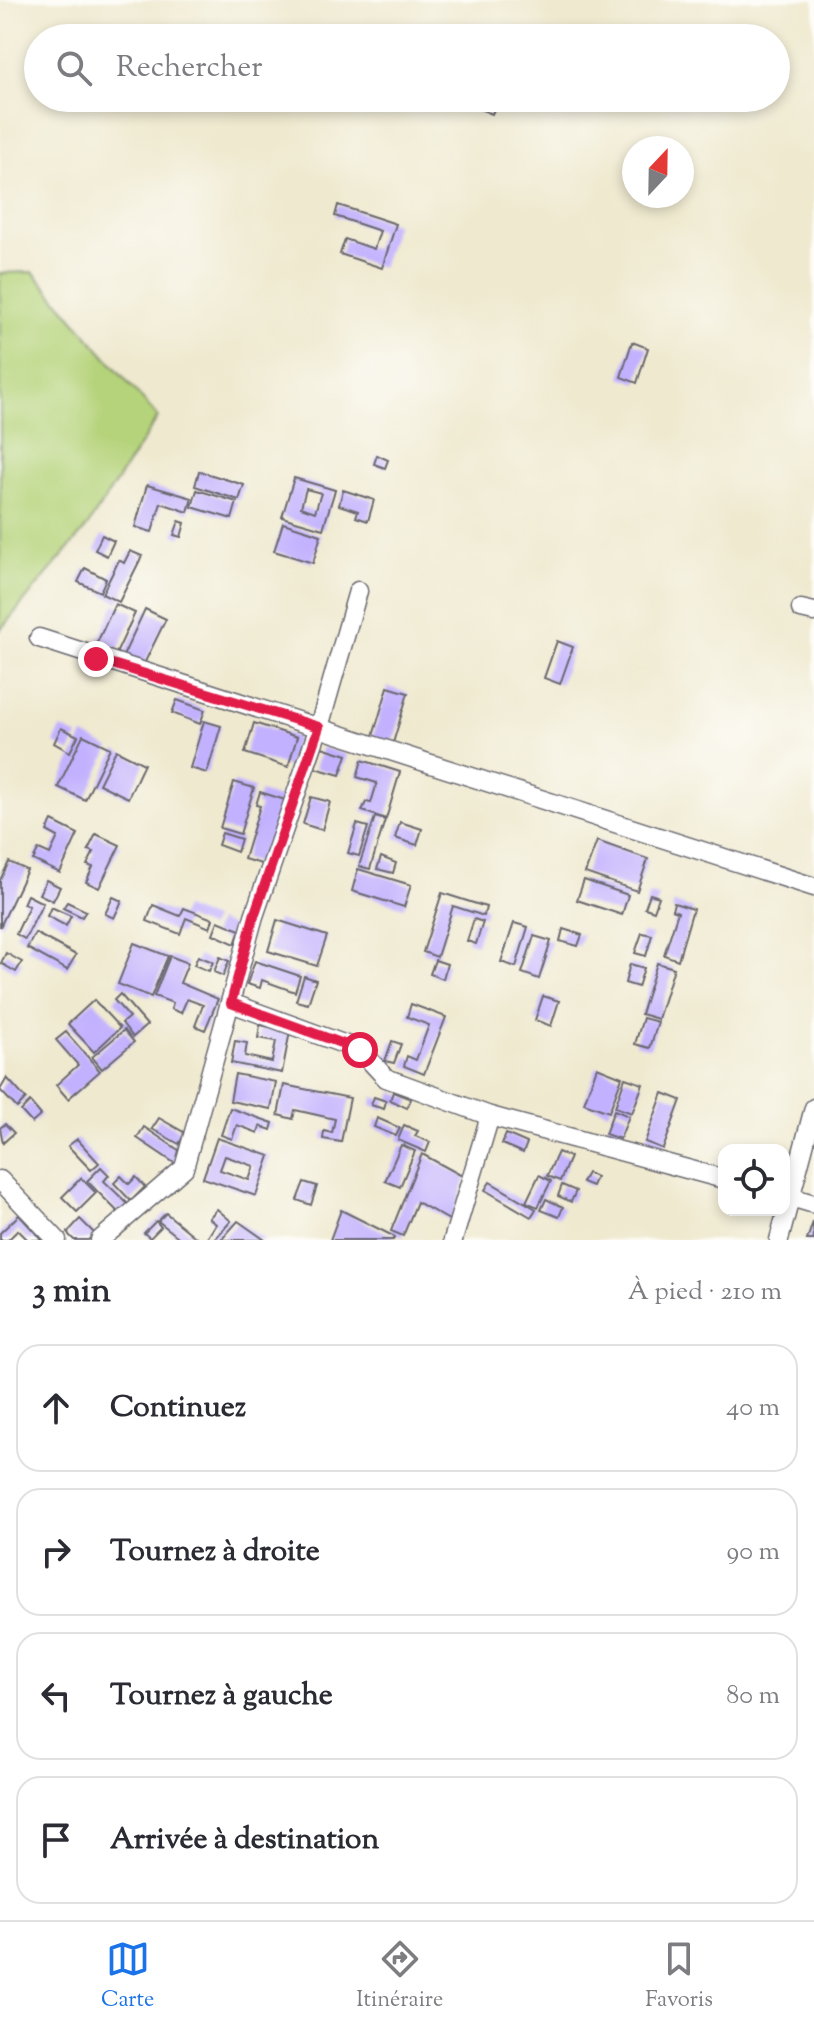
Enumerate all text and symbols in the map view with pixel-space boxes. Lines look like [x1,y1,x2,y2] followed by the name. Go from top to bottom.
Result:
[24,24,790,112] search box
[52,46,96,90] icon: search
[116,47,263,90] text: Rechercher
[622,136,694,208] north arrow
[78,641,114,677] route end
[342,1032,378,1068] route start
[718,1144,790,1216] map controls
[718,1144,790,1216] button: locate
[32,1268,111,1317] text: 3 min
[628,1274,782,1311] text: À pied · 210 m
[34,1386,78,1430] icon: ahead
[110,1387,246,1430] text: Continuez
[726,1390,780,1427] text: 40 m
[34,1530,78,1574] icon: right
[110,1531,320,1574] text: Tournez à droite
[727,1534,780,1571] text: 90 m
[34,1674,78,1718] icon: left
[110,1675,333,1718] text: Tournez à gauche
[726,1678,780,1715] text: 80 m
[34,1818,78,1862] icon: arrive
[110,1819,379,1862] text: Arrivée à destination
[101,1937,154,2017] tab: Carte
[356,1937,443,2017] tab: Itinéraire
[645,1937,713,2017] tab: Favoris

